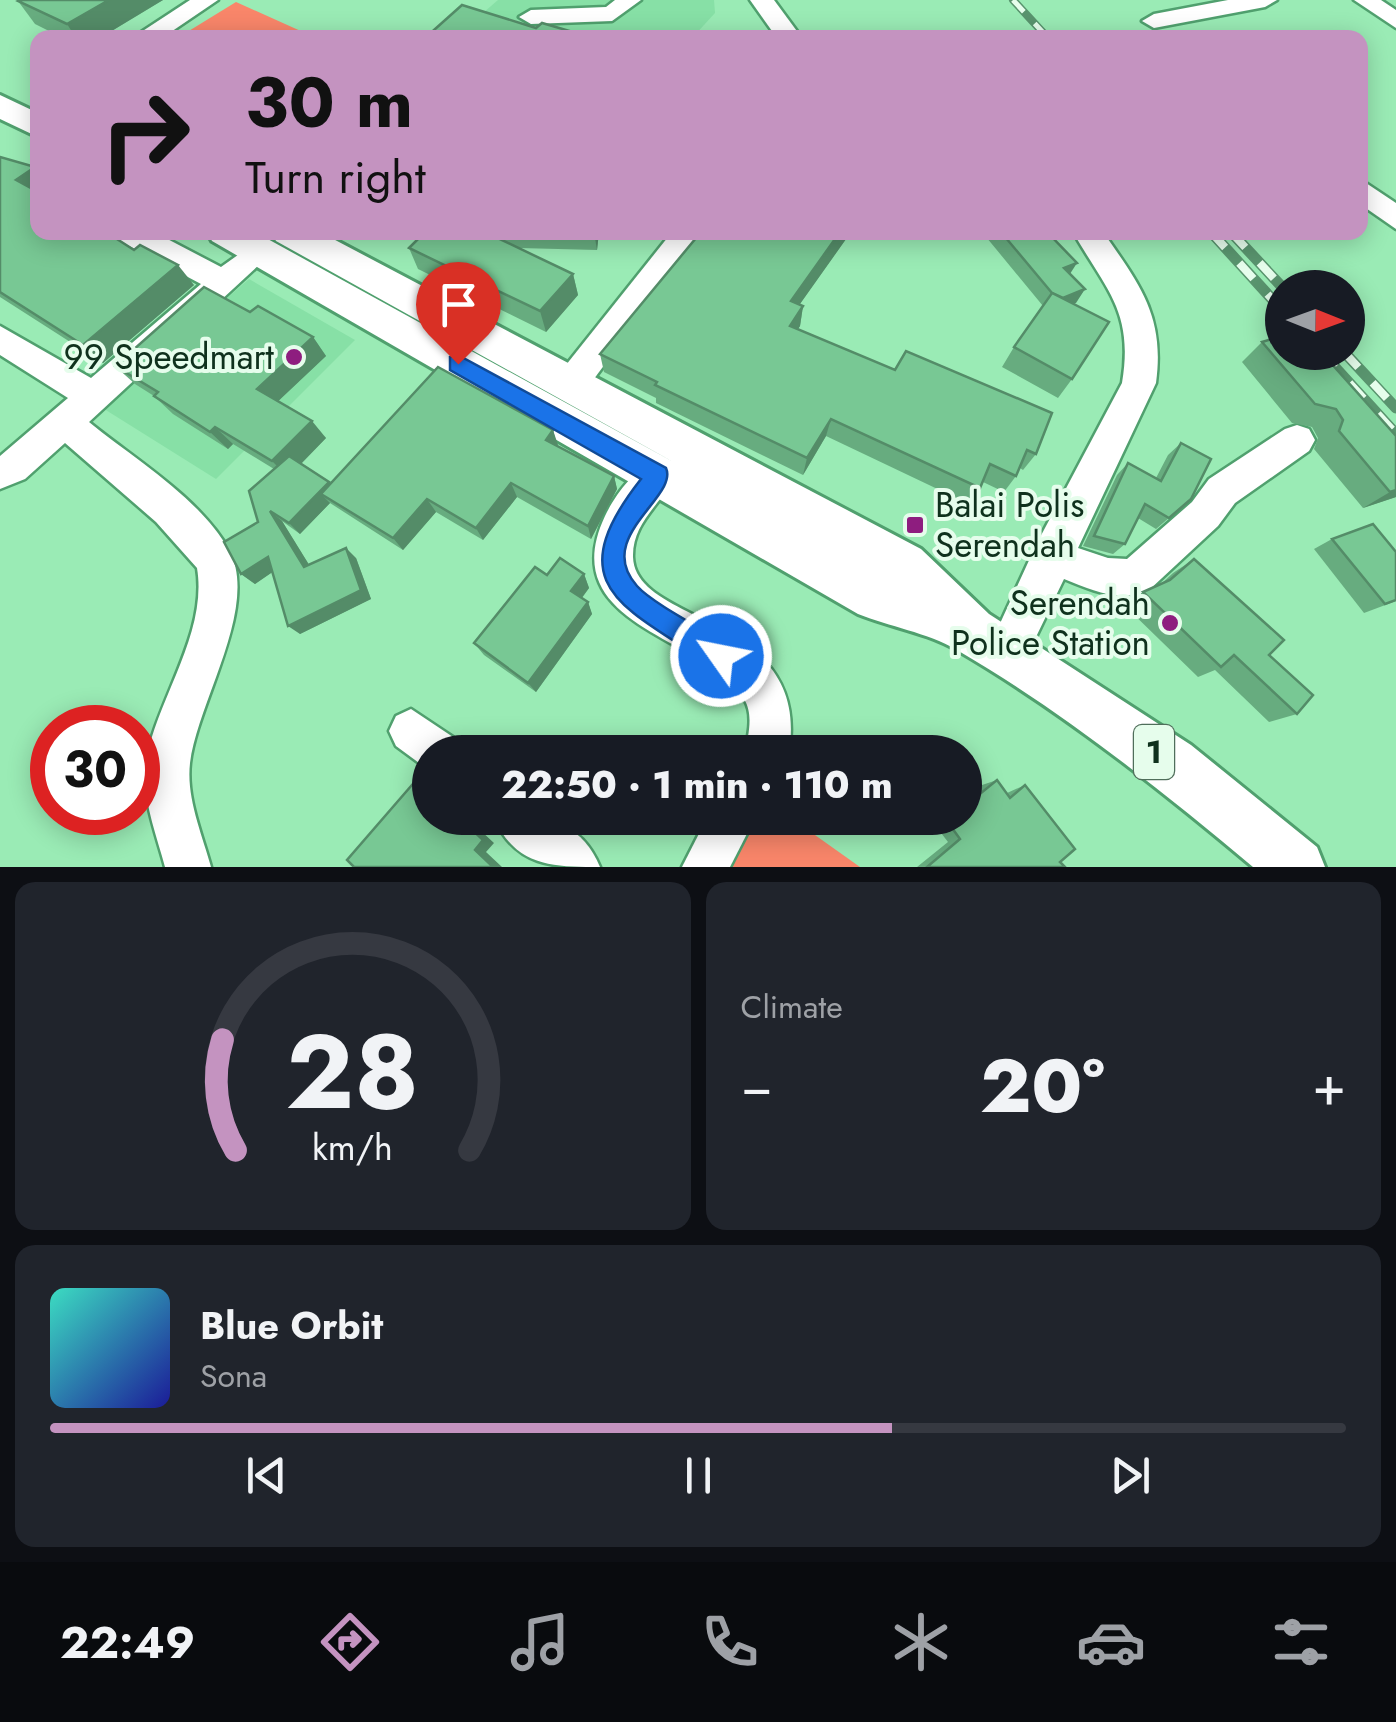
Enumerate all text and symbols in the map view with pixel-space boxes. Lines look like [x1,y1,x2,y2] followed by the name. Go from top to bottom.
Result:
[245,52,413,153] text: 30 m
[80,70,210,200] icon: right
[245,145,426,210] text: Turn right
[416,262,501,365] pin
[1265,270,1365,370] north arrow
[1265,270,1365,370] map controls
[431,277,486,332] icon: arrive
[64,332,275,382] place label: 99 Speedmart
[283,346,305,368] marker: 99 Speedmart
[935,480,1084,570] place label: Balai Polis Serendah
[904,514,926,536] marker: Balai Polis Serendah
[951,578,1150,668] place label: Serendah Police Station
[669,604,773,708] position arrow
[1159,612,1181,634] marker: Serendah Police Station
[30,705,160,835] speed limit sign: 30
[1134,725,1174,779] road number: 1
[501,757,893,812] text: 22:50 · 1 min · 110 m
[741,984,843,1030] text: Climate
[286,997,419,1147] text: 28
[980,1032,1105,1140] text: 20°
[741,1046,773,1126] text: −
[1312,1046,1346,1126] text: +
[312,1122,393,1173] text: km/h
[200,1298,383,1353] text: Blue Orbit
[200,1353,267,1399] text: Sona
[239,1448,294,1503] icon: previous
[671,1448,726,1503] icon: pause
[1103,1448,1158,1503] icon: next
[315,1607,385,1677] icon: directions
[505,1607,575,1677] icon: music
[695,1607,765,1677] icon: phone
[886,1607,956,1677] icon: climate
[1076,1607,1146,1677] icon: car
[1266,1607,1336,1677] icon: filters
[60,1610,195,1675] text: 22:49

